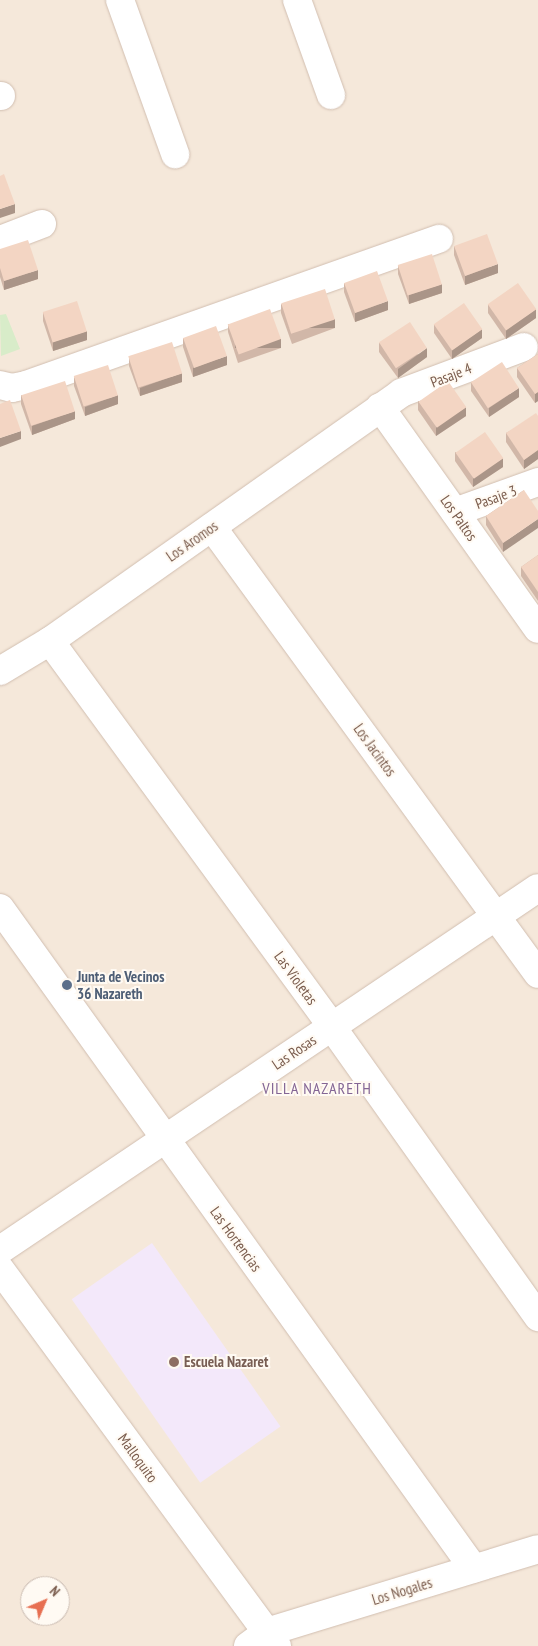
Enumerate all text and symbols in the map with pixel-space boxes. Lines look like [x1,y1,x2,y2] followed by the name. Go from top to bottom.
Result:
[428,359,474,391] street label: Pasaje 4
[473,481,519,513] street label: Pasaje 3
[437,492,481,544] street label: Los Paltos
[163,517,221,565] street label: Los Aromos
[350,720,400,780] street label: Los Jacintos
[271,948,321,1008] street label: Las Violetas
[77,967,165,1002] place label: Junta de Vecinos 36 Nazareth
[61,979,73,991] marker: Junta de Vecinos 36 Nazareth
[268,1031,320,1073] street label: Las Rosas
[260,1078,374,1098] district label: VILLA NAZARETH
[206,1203,266,1275] street label: Las Hortencias
[184,1353,268,1371] place label: Escuela Nazaret
[168,1356,180,1368] marker: Escuela Nazaret
[114,1430,162,1486] street label: Malloquito
[370,1573,434,1609] street label: Los Nogales
[20,1576,70,1626] north arrow
[46,1582,64,1600] text: N

